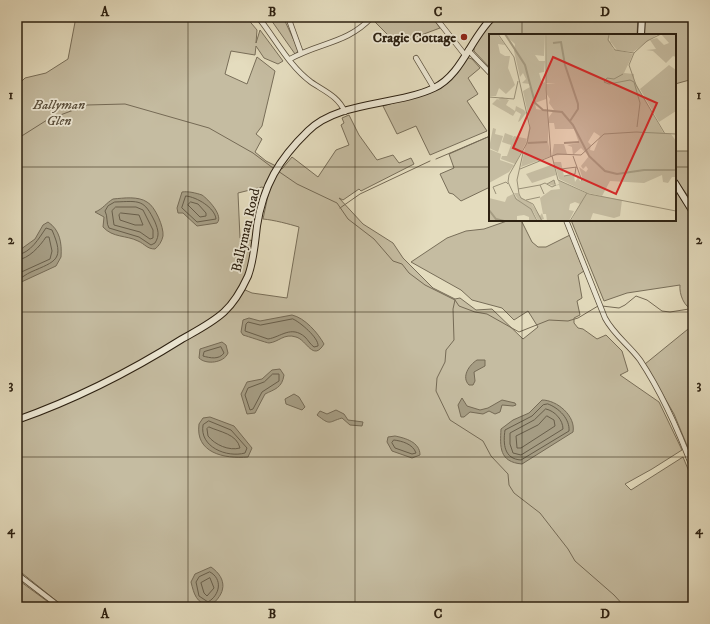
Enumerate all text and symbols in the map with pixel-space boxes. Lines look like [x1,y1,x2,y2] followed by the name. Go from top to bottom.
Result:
[100,4,110,20] text: A
[268,4,276,20] text: B
[434,4,443,20] text: C
[600,4,610,20] text: D
[373,29,456,47] place label: Cragie Cottage
[459,32,469,42] marker: Cragie Cottage
[489,34,676,221] inset map
[9,87,14,103] text: 1
[697,87,702,103] text: 1
[32,96,85,130] park label: Ballyman Glen
[228,187,264,274] street label: Ballyman Road
[8,232,15,248] text: 2
[696,232,703,248] text: 2
[9,377,14,393] text: 3
[697,377,702,393] text: 3
[6,522,15,539] text: 4
[694,522,703,539] text: 4
[100,606,110,622] text: A
[268,606,276,622] text: B
[434,606,443,622] text: C
[600,606,610,622] text: D

